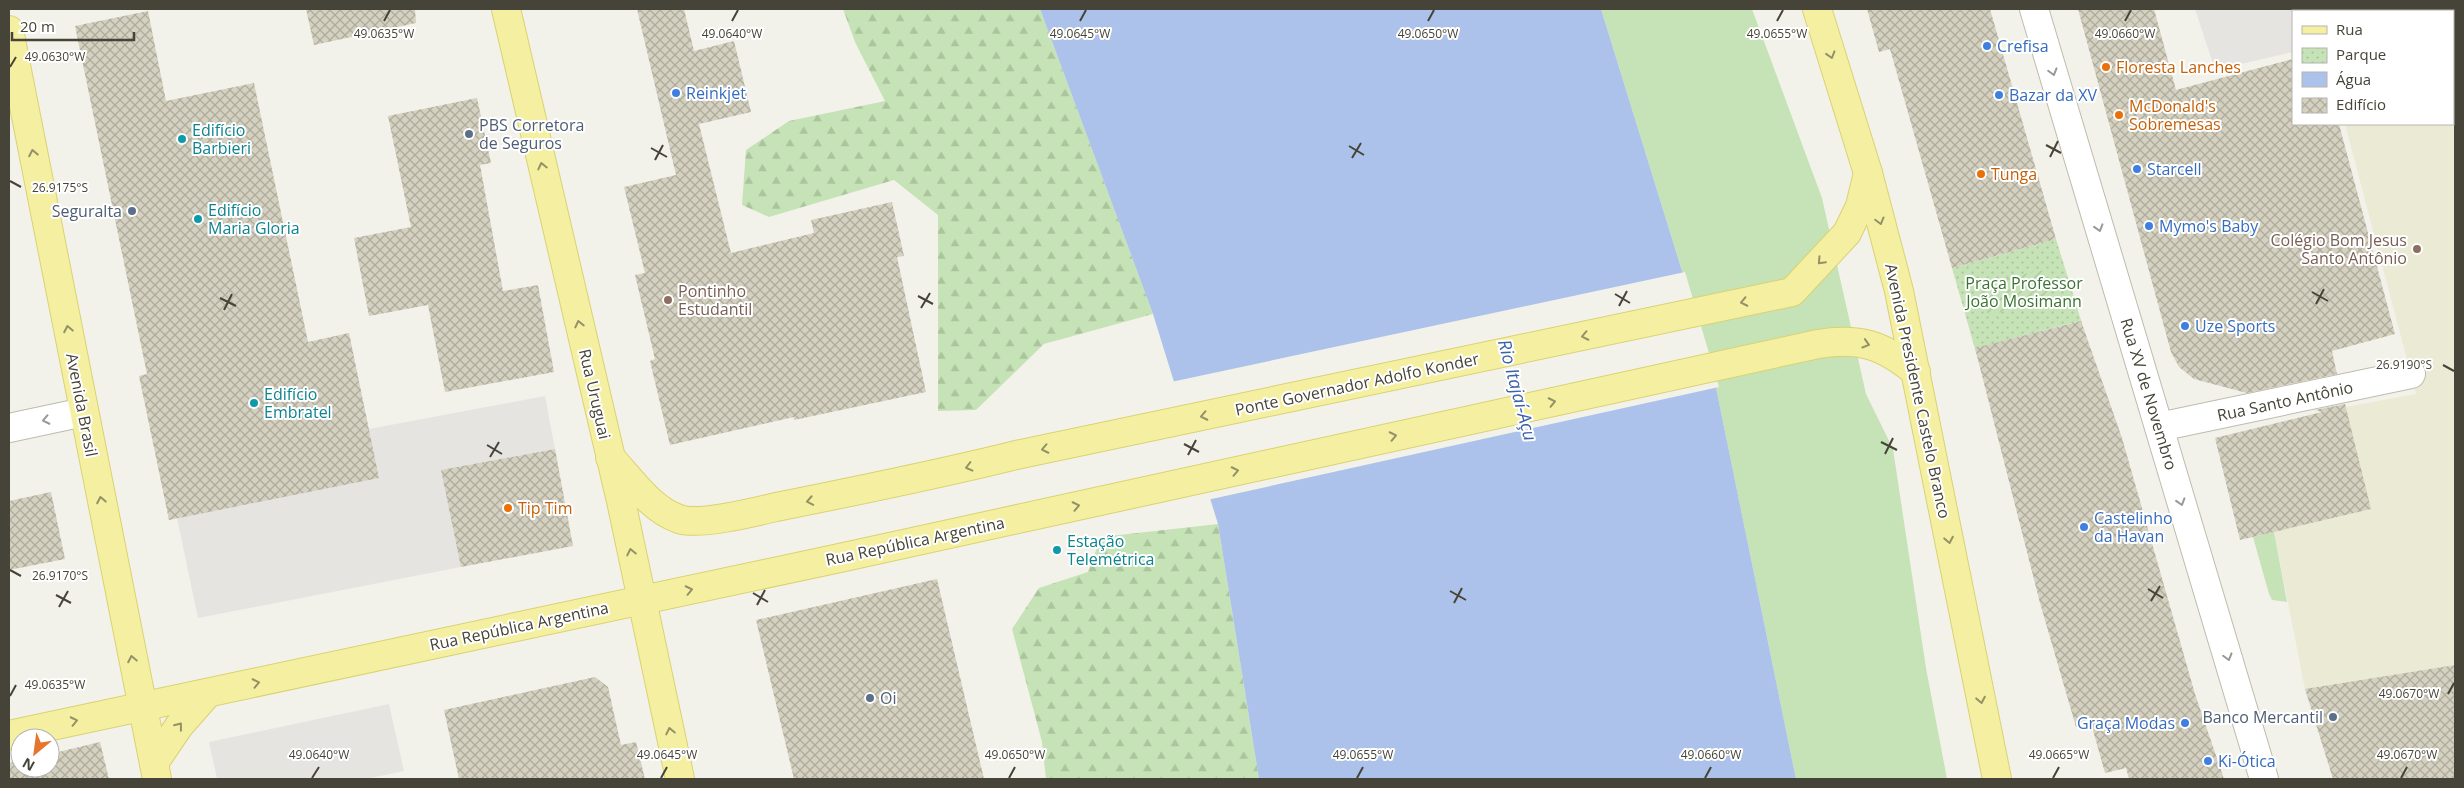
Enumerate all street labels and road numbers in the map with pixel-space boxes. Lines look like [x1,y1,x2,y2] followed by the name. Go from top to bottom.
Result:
[1880,262,1956,520] street label: Avenida Presidente Castelo Branco
[2115,315,2183,473] street label: Rua XV de Novembro
[574,347,616,441] street label: Rua Uruguai
[1233,347,1481,421] street label: Ponte Governador Adolfo Konder
[61,351,103,459] street label: Avenida Brasil
[2215,376,2355,426] street label: Rua Santo Antônio
[824,511,1006,571] street label: Rua República Argentina
[428,596,610,656] street label: Rua República Argentina

